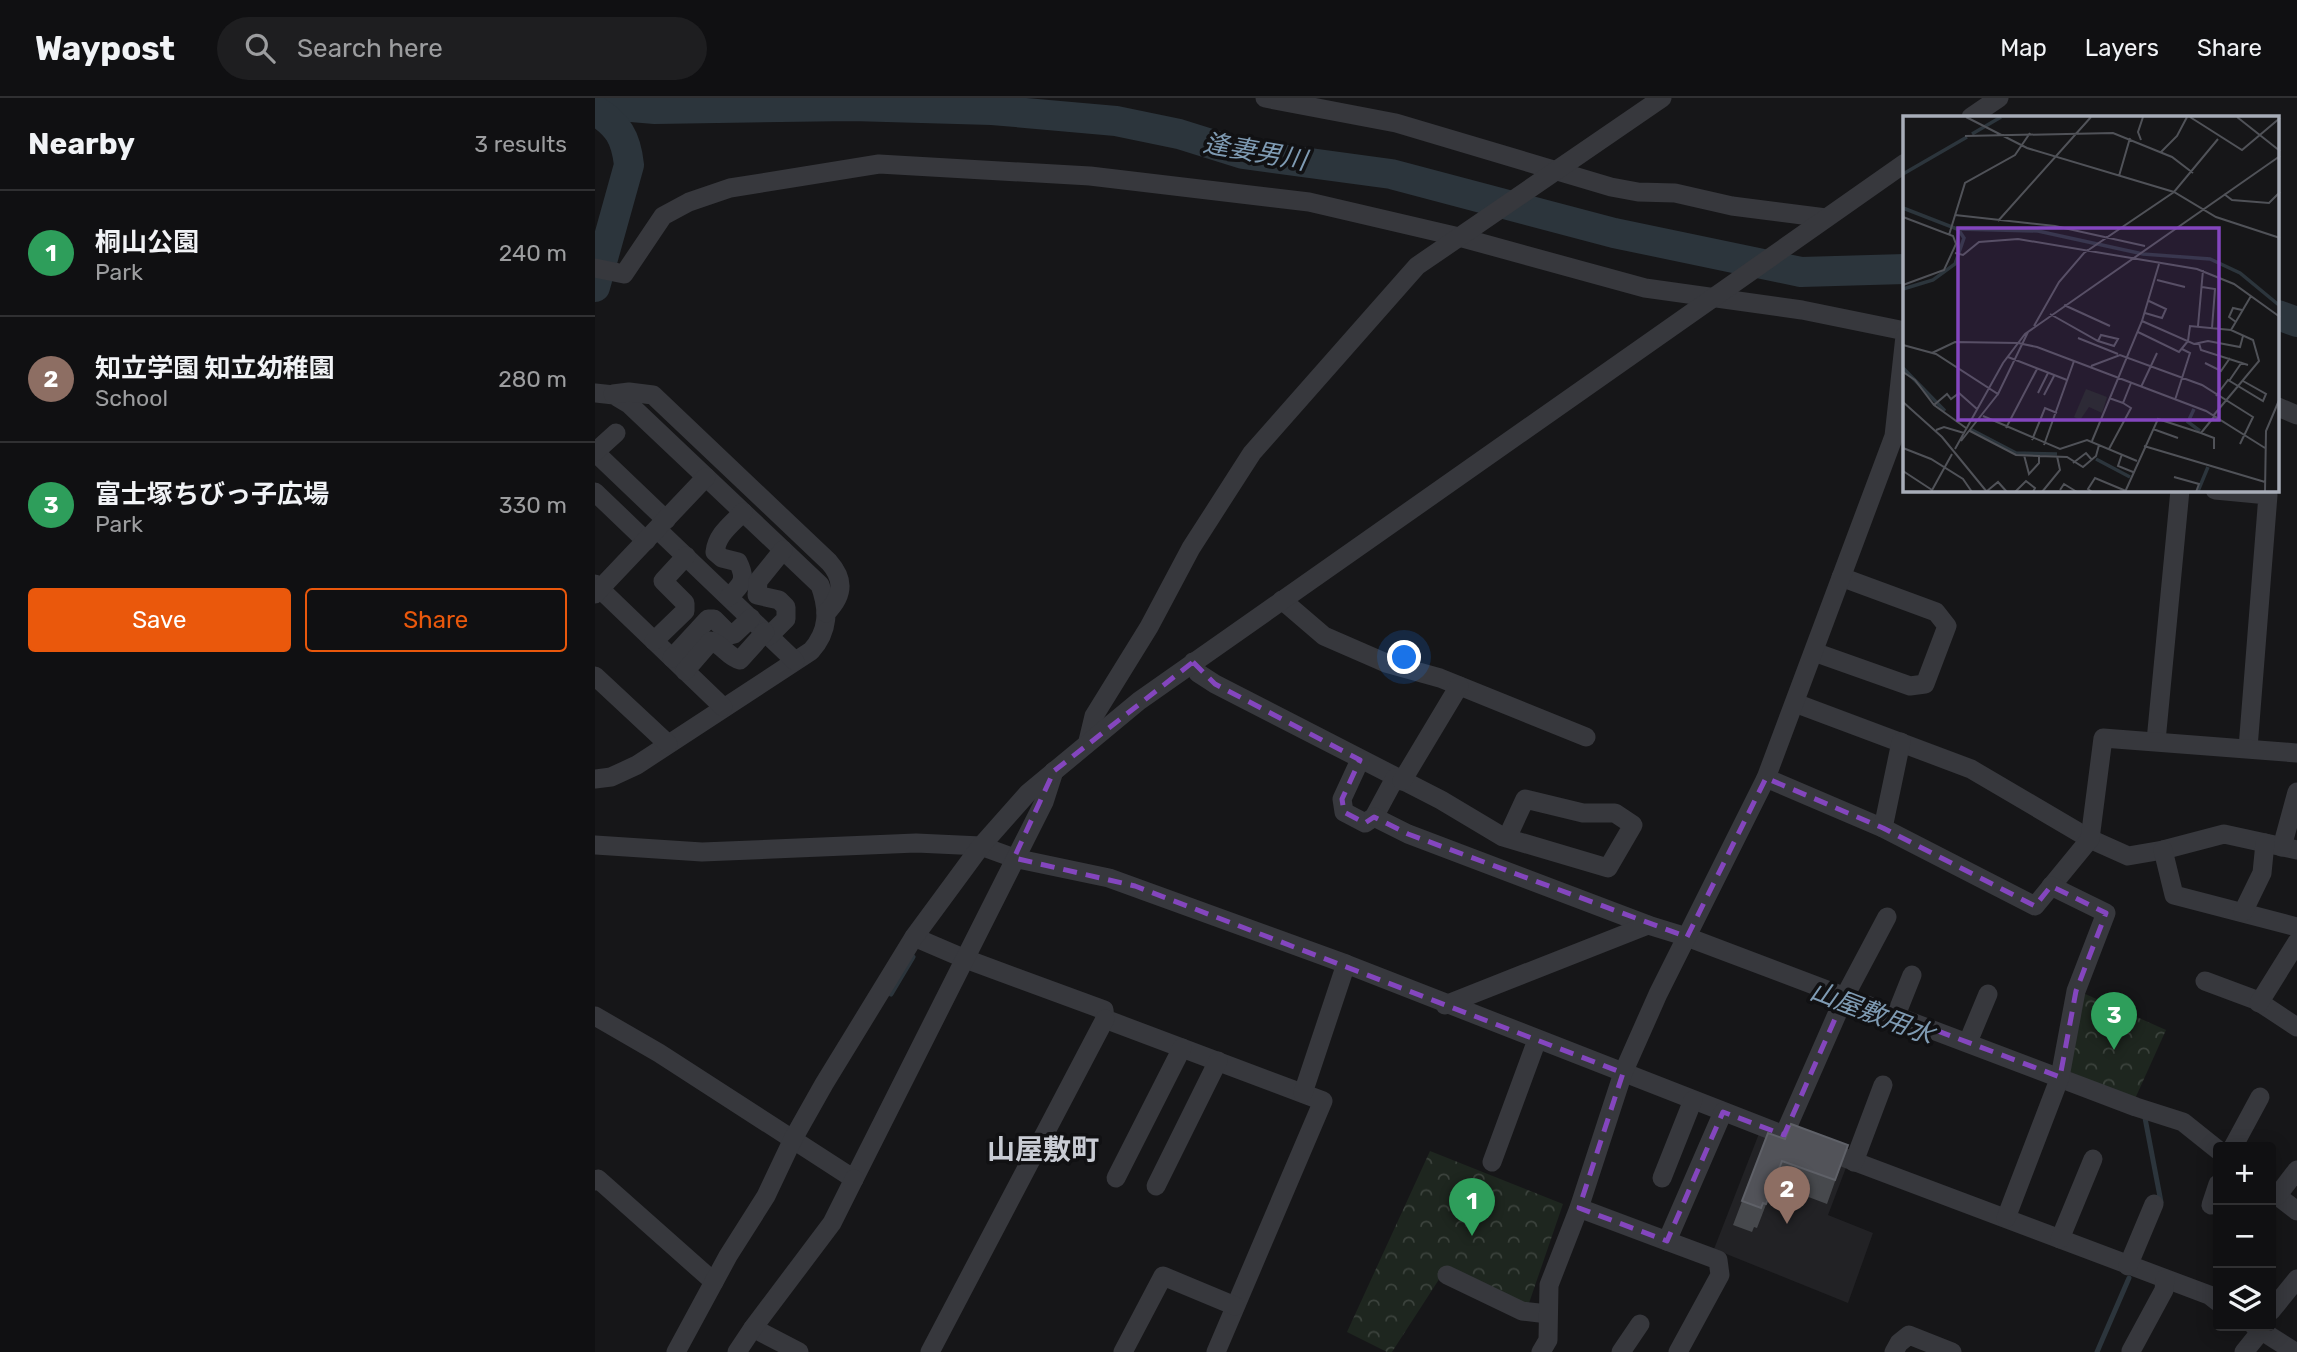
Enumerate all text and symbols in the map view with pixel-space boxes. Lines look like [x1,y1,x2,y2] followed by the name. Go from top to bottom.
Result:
[217,17,707,80] search box
[35,29,175,68] text: Waypost
[241,29,279,67] icon: search
[297,33,443,64] text: Search here
[2000,34,2047,62] text: Map
[2085,34,2159,62] text: Layers
[2197,34,2262,62] text: Share
[1903,116,2280,492] inset map
[28,126,135,162] text: Nearby
[1201,128,1312,177] water label: 逢妻男川
[474,130,567,158] text: 3 results
[95,227,199,258] text: 桐山公園
[45,239,57,267] text: 1
[499,239,567,267] text: 240 m
[95,258,143,286] text: Park
[95,353,335,384] text: 知立学園 知立幼稚園
[44,365,58,393] text: 2
[498,365,567,393] text: 280 m
[95,384,168,412] text: School
[95,479,329,510] text: 富士塚ちびっ子広場
[43,491,59,519] text: 3
[499,491,567,519] text: 330 m
[95,510,143,538] text: Park
[28,588,291,652] button: Save
[305,588,567,652] button: Share
[1387,640,1421,674] your location
[1806,975,1941,1052] water label: 山屋敷用水
[2091,992,2137,1050] pin: 3
[987,1133,1099,1166] district label: 山屋敷町
[2213,1142,2276,1331] map controls
[2213,1142,2276,1205] button: +
[1764,1166,1810,1224] pin: 2
[1449,1178,1495,1236] pin: 1
[2213,1205,2276,1268] button: −
[2213,1268,2276,1331] button: layers

